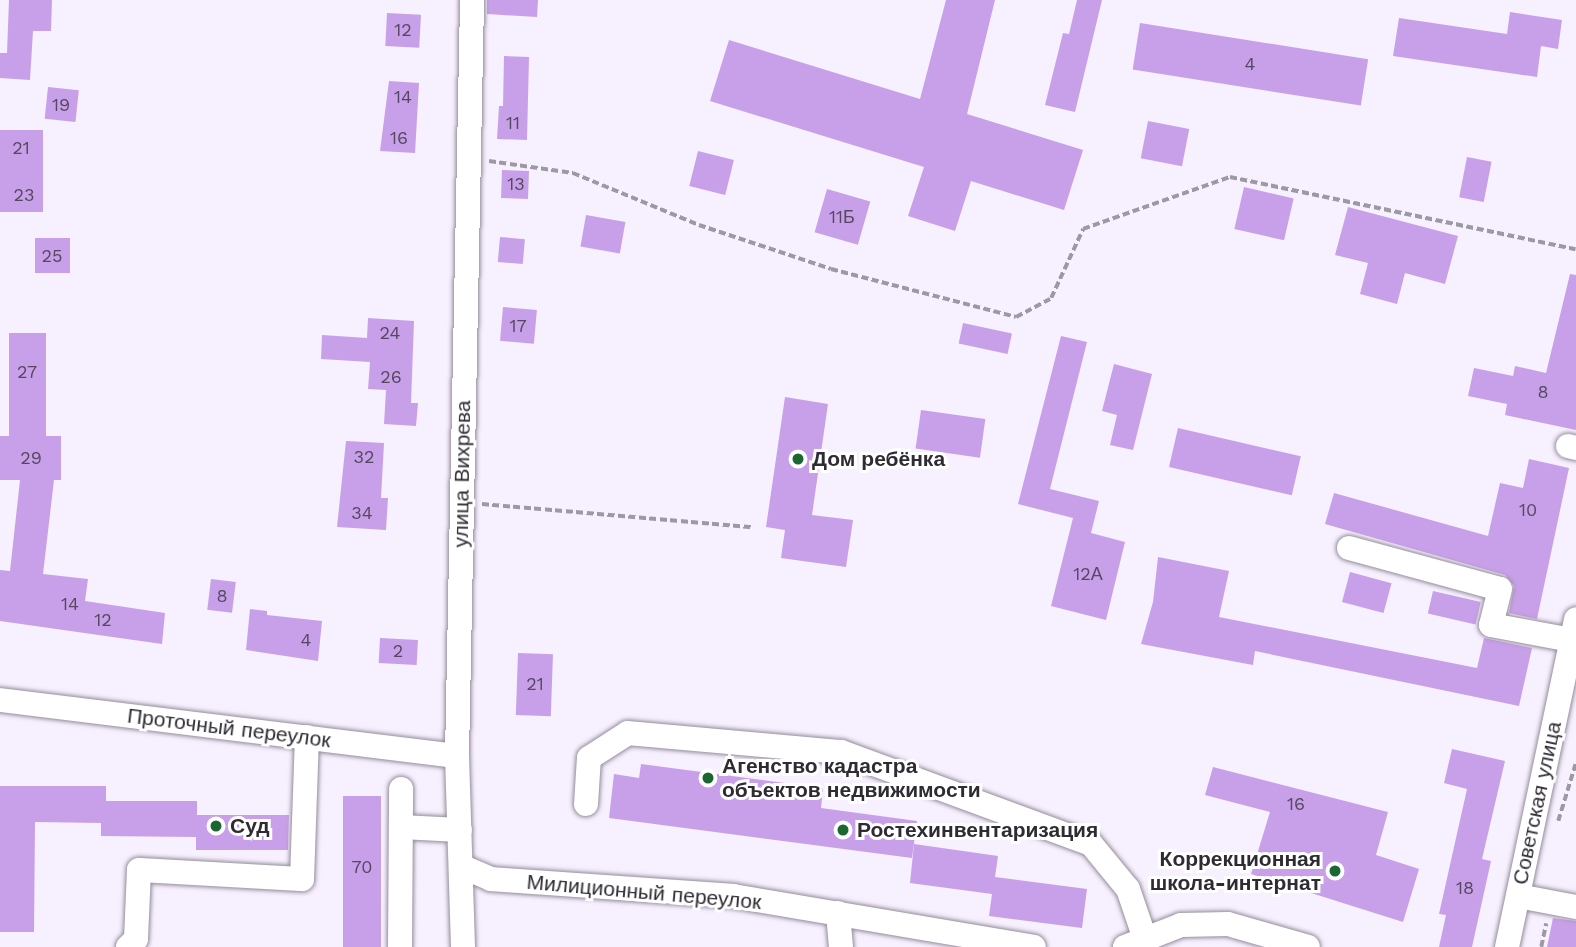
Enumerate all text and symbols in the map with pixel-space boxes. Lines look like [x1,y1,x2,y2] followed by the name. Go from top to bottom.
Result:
[394,19,412,41] house number: 12
[1245,53,1255,75] house number: 4
[394,86,412,108] house number: 14
[52,94,70,116] house number: 19
[506,112,520,134] house number: 11
[390,127,408,149] house number: 16
[12,137,30,159] house number: 21
[507,173,525,195] house number: 13
[14,184,34,206] house number: 23
[829,206,855,228] house number: 11Б
[42,245,62,267] house number: 25
[509,315,527,337] house number: 17
[380,322,400,344] house number: 24
[17,361,37,383] house number: 27
[380,366,402,388] house number: 26
[1537,381,1549,403] house number: 8
[448,400,476,548] street label: улица Вихрева
[354,446,374,468] house number: 32
[812,446,945,472] place label: Дом ребёнка
[20,447,42,469] house number: 29
[790,451,806,467] marker: Дом ребёнка
[1519,499,1537,521] house number: 10
[351,502,373,524] house number: 34
[1073,563,1103,585] house number: 12А
[216,585,228,607] house number: 8
[61,593,79,615] house number: 14
[94,609,112,631] house number: 12
[301,629,311,651] house number: 4
[393,640,403,662] house number: 2
[526,673,544,695] house number: 21
[126,703,332,753] street label: Проточный переулок
[1507,719,1567,887] street label: Советская улица
[722,753,981,803] place label: Агенство кадастра объектов недвижимости
[700,770,716,786] marker: Агенство кадастра объектов недвижимости
[1287,793,1305,815] house number: 16
[230,813,270,839] place label: Суд
[857,817,1098,843] place label: Ростехинвентаризация
[208,818,224,834] marker: Суд
[835,822,851,838] marker: Ростехинвентаризация
[1150,846,1321,896] place label: Коррекционная школа-интернат
[352,856,372,878] house number: 70
[1327,863,1343,879] marker: Коррекционная школа-интернат
[526,869,762,915] street label: Милиционный переулок
[1456,877,1474,899] house number: 18

